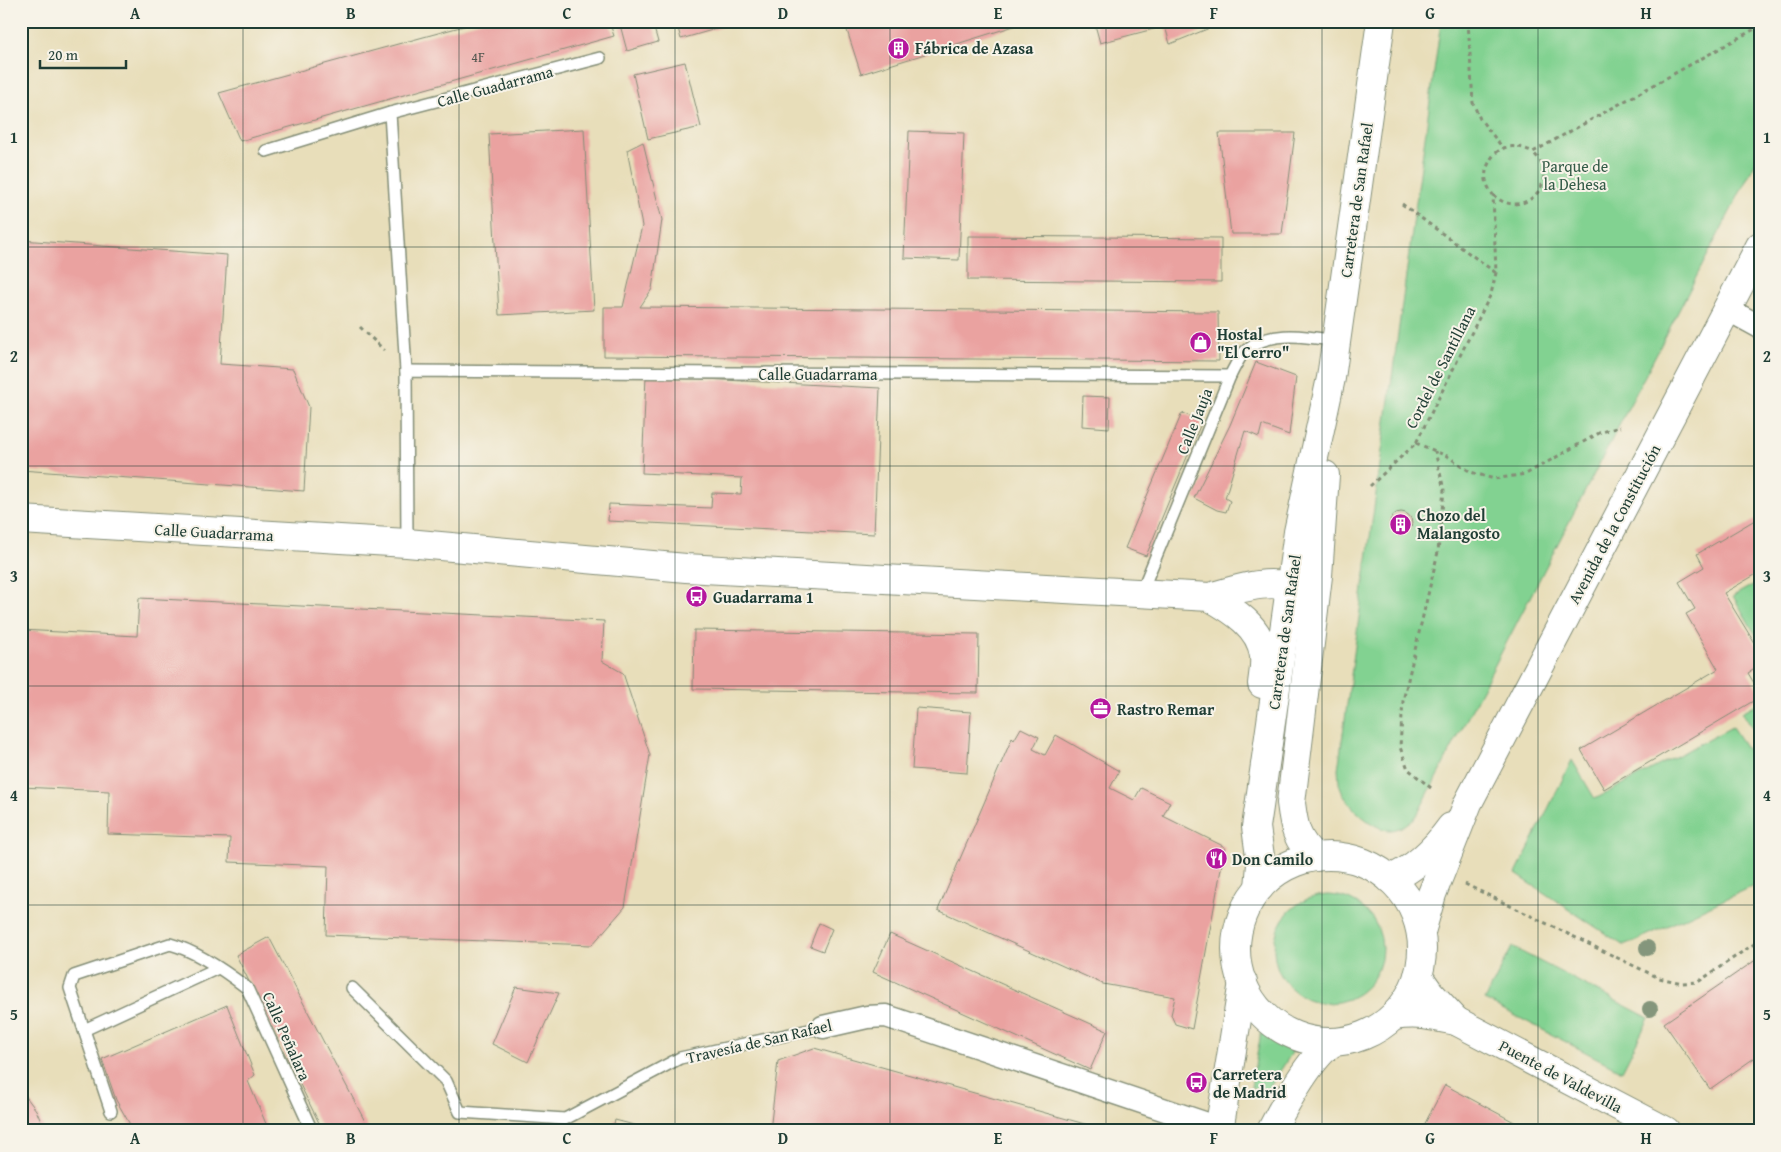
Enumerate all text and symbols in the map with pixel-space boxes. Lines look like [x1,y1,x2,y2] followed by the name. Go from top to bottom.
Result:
[130,1,141,25] text: A
[346,1,356,25] text: B
[562,1,572,25] text: C
[778,1,788,25] text: D
[994,1,1003,25] text: E
[1210,1,1218,25] text: F
[1425,1,1435,25] text: G
[1640,1,1652,25] text: H
[887,36,911,60] building icon: Fábrica de Azasa
[915,36,1034,60] place label: Fábrica de Azasa
[40,38,126,70] scale bar
[48,44,79,65] text: 20 m
[471,47,485,67] house number: 4F
[434,59,556,113] street label: Calle Guadarrama
[1333,120,1379,279] street label: Carretera de San Rafael
[10,125,18,149] text: 1
[1763,125,1771,149] text: 1
[1542,154,1608,196] park label: Parque de la Dehesa
[1399,301,1481,432] street label: Cordel de Santillana
[1217,322,1289,364] place label: Hostal "El Cerro"
[1189,331,1213,355] shop icon: Hostal "El Cerro"
[10,344,18,368] text: 2
[1763,344,1771,368] text: 2
[758,362,878,386] street label: Calle Guadarrama
[1170,384,1218,458] street label: Calle Jauja
[1562,440,1666,608] street label: Avenida de la Constitución
[1417,503,1500,545] place label: Chozo del Malangosto
[1389,512,1413,536] building icon: Chozo del Malangosto
[154,517,275,547] street label: Calle Guadarrama
[1261,552,1307,711] street label: Carretera de San Rafael
[10,564,18,588] text: 3
[1763,564,1771,588] text: 3
[685,585,709,609] bus stop icon: Guadarrama 1
[713,585,814,609] place label: Guadarrama 1
[1089,697,1113,721] office icon: Rastro Remar
[1117,697,1215,721] place label: Rastro Remar
[10,783,18,807] text: 4
[1763,783,1771,807] text: 4
[1204,847,1228,871] restaurant icon: Don Camilo
[1232,847,1314,871] place label: Don Camilo
[257,988,317,1085] street label: Calle Peñalara
[10,1002,18,1026] text: 5
[1763,1002,1771,1026] text: 5
[684,1012,835,1069] street label: Travesía de San Rafael
[1495,1033,1627,1119] street label: Puente de Valdevilla
[1213,1062,1287,1104] place label: Carretera de Madrid
[1185,1071,1209,1095] bus stop icon: Carretera de Madrid
[130,1126,141,1150] text: A
[346,1126,356,1150] text: B
[562,1126,572,1150] text: C
[778,1126,788,1150] text: D
[994,1126,1003,1150] text: E
[1210,1126,1218,1150] text: F
[1425,1126,1435,1150] text: G
[1640,1126,1652,1150] text: H

